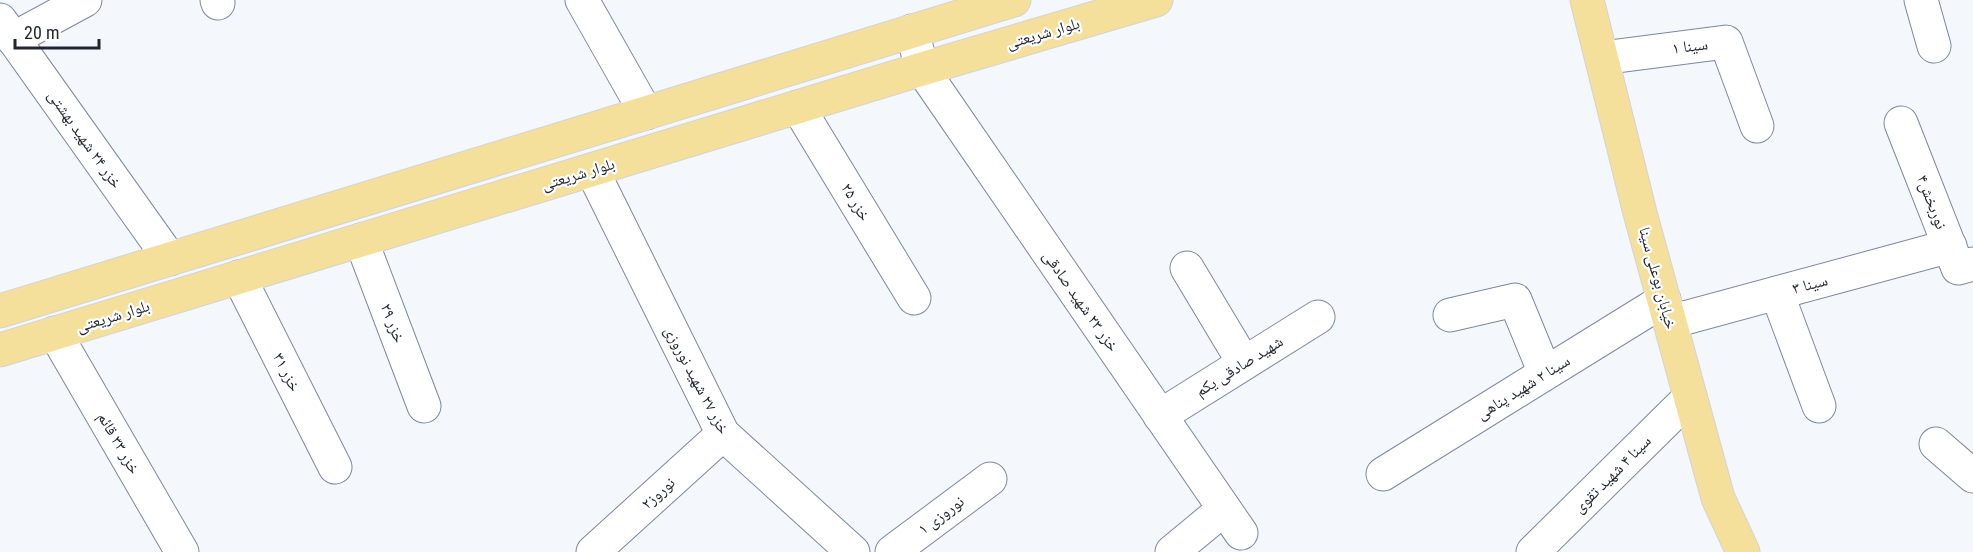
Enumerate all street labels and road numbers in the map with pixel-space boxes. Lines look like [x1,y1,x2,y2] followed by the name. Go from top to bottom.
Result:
[1004,13,1082,53] street label: بلوار شریعتی
[1671,34,1709,58] street label: سینا ۱
[43,86,126,193] street label: خزر ۲۴ شهید بهشتی
[539,154,617,195] street label: بلوار شریعتی
[1912,172,1951,232] street label: نوربخش۴
[837,180,875,224] street label: خزر ۲۵
[1634,225,1681,331] street label: خیابان بوعلی سینا
[1038,247,1123,356] street label: خزر ۲۳ شهید صادقی
[1790,270,1830,298] street label: سینا ۳
[74,296,152,337] street label: بلوار شریعتی
[377,301,409,345] street label: خزر ۲۹
[660,323,734,438] street label: خزر ۲۷ شهید نوروزی
[1192,332,1287,401] street label: شهید صادقی یکم
[269,349,305,395] street label: خزر ۳۱
[1473,351,1574,424] street label: سینا ۲ شهید پناهی
[93,409,144,478] street label: خزر ۳۳ قائم
[1569,431,1656,518] street label: سینا ۴ شهید تقوی
[637,473,679,513] street label: نوروز۲
[914,492,968,539] street label: نوروزی ۱

